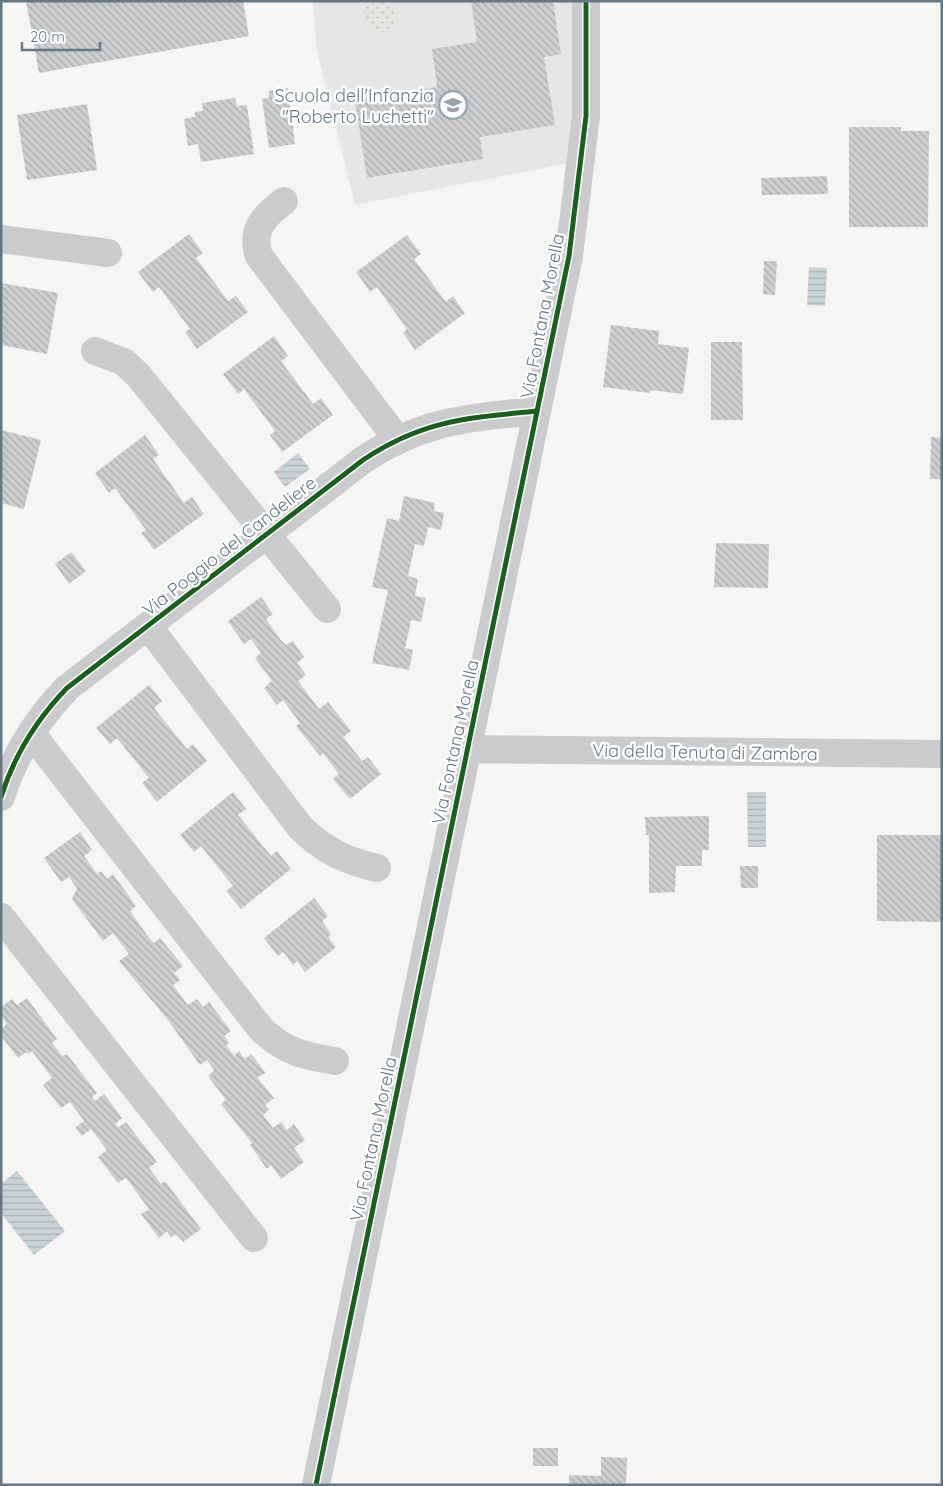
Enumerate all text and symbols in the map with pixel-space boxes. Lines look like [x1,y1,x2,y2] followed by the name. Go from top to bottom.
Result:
[22,20,100,52] scale bar
[30,27,65,46] text: 20 m
[275,84,434,128] place label: Scuola dell'Infanzia "Roberto Luchetti"
[438,90,468,120] school or university icon: Scuola dell'Infanzia "Roberto Luchetti"
[515,231,569,401] street label: Via Fontana Morella
[137,471,321,621] street label: Via Poggio del Candeliere
[426,658,484,826] street label: Via Fontana Morella
[592,739,818,765] street label: Via della Tenuta di Zambra
[344,1055,402,1223] street label: Via Fontana Morella

